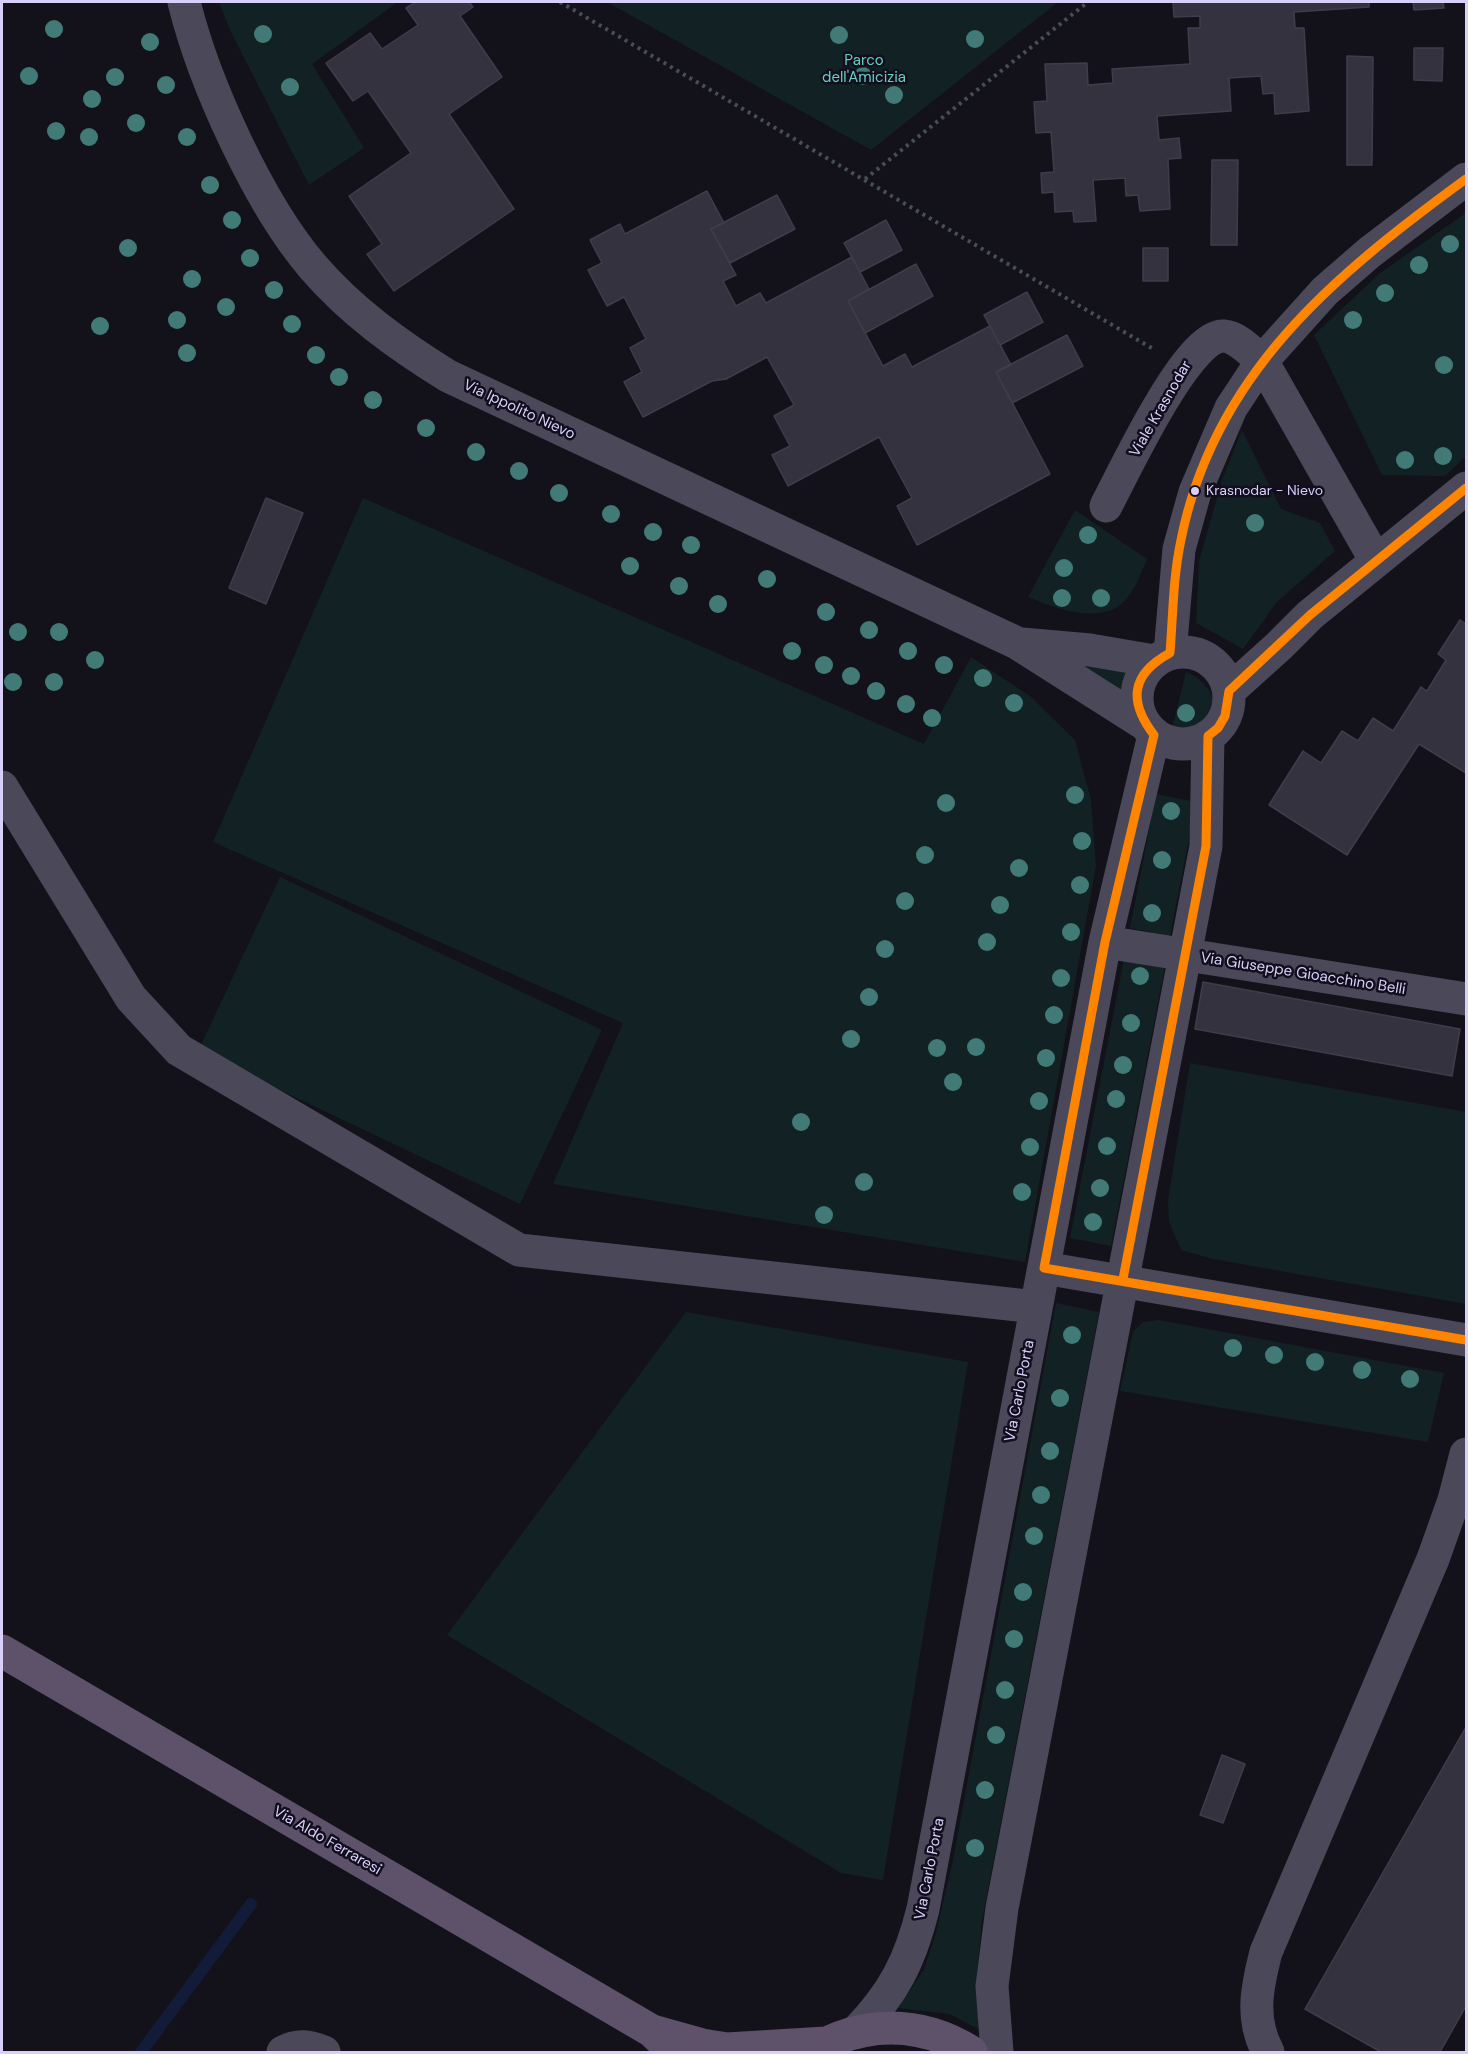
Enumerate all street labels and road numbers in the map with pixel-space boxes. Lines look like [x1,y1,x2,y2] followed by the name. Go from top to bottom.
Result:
[1126,358,1196,460] street label: Viale Krasnodar
[460,376,578,444] street label: Via Ippolito Nievo
[1199,949,1407,999] street label: Via Giuseppe Gioacchino Belli
[1001,1339,1039,1443] street label: Via Carlo Porta
[270,1803,384,1879] street label: Via Aldo Ferraresi
[911,1817,949,1921] street label: Via Carlo Porta

